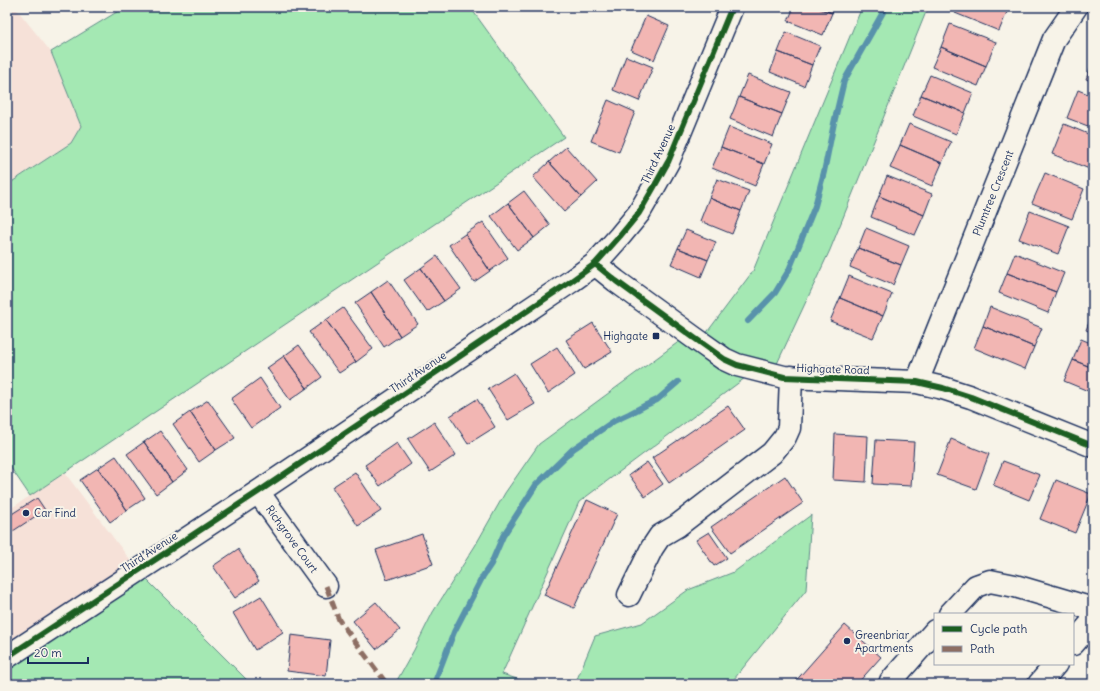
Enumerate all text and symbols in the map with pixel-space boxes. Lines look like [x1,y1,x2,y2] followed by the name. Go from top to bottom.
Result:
[638,122,678,186] street label: Third Avenue
[969,148,1017,238] street label: Plumtree Crescent
[603,329,648,343] place label: Highgate
[651,331,661,341] marker: Highgate
[387,348,449,396] street label: Third Avenue
[796,361,870,377] street label: Highgate Road
[263,503,321,576] street label: Richgrove Court
[34,506,77,520] place label: Car Find
[21,508,31,518] marker: Car Find
[118,528,180,576] street label: Third Avenue
[934,613,1074,665] legend
[970,621,1027,636] text: Cycle path
[855,628,913,655] place label: Greenbriar Apartments
[842,636,852,646] marker: Greenbriar Apartments
[28,639,88,665] scale bar
[970,641,995,656] text: Path
[34,645,62,660] text: 20 m

